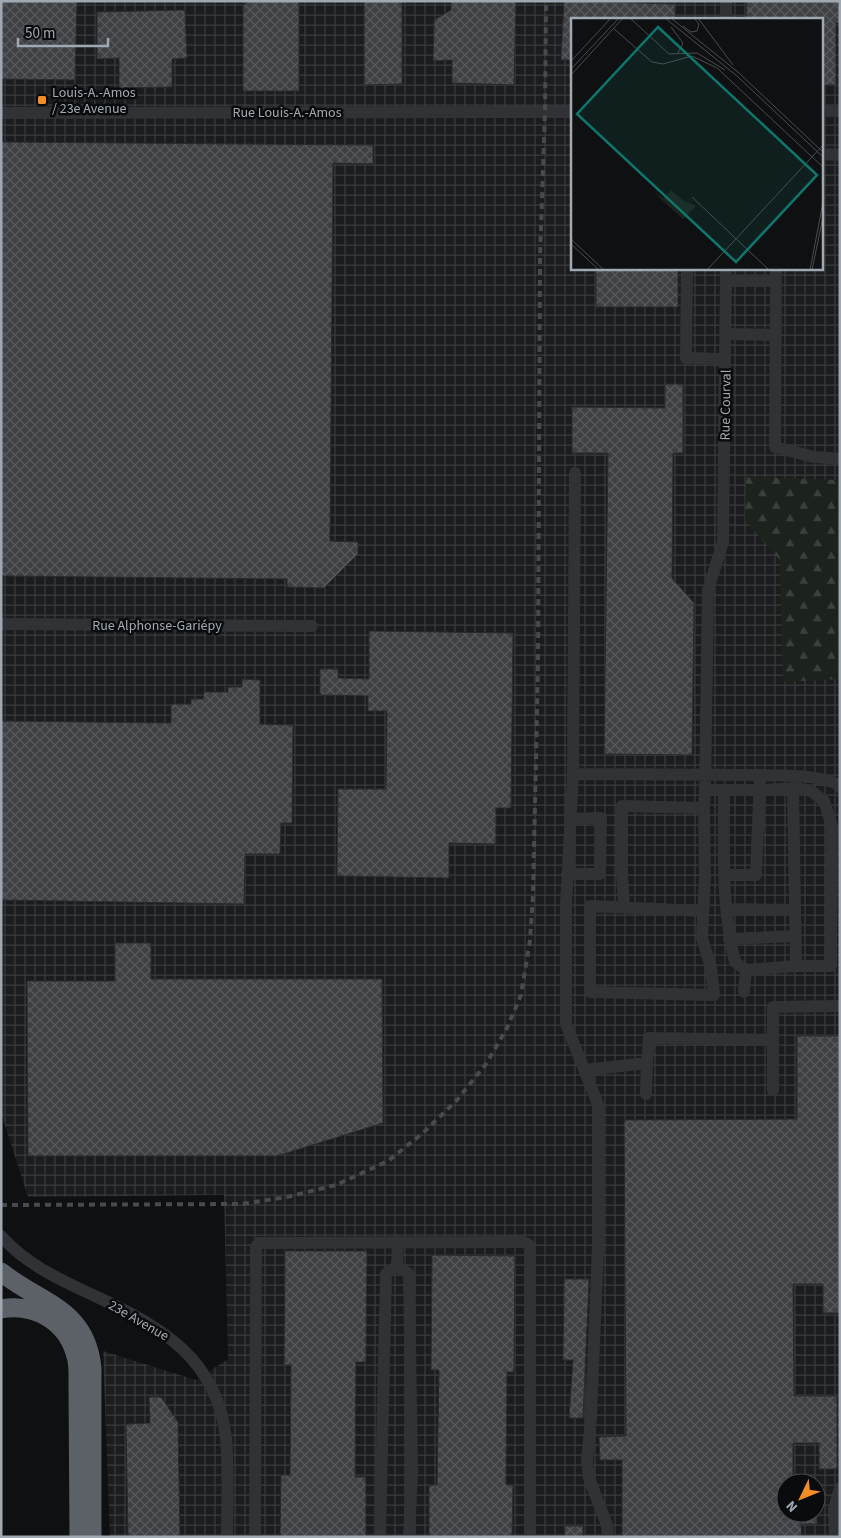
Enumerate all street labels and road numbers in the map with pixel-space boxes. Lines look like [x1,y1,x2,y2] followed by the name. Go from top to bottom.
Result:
[232,103,342,123] street label: Rue Louis-A.-Amos
[715,369,737,440] street label: Rue Courval
[92,616,222,636] street label: Rue Alphonse-Gariépy
[105,1296,172,1346] street label: 23e Avenue

